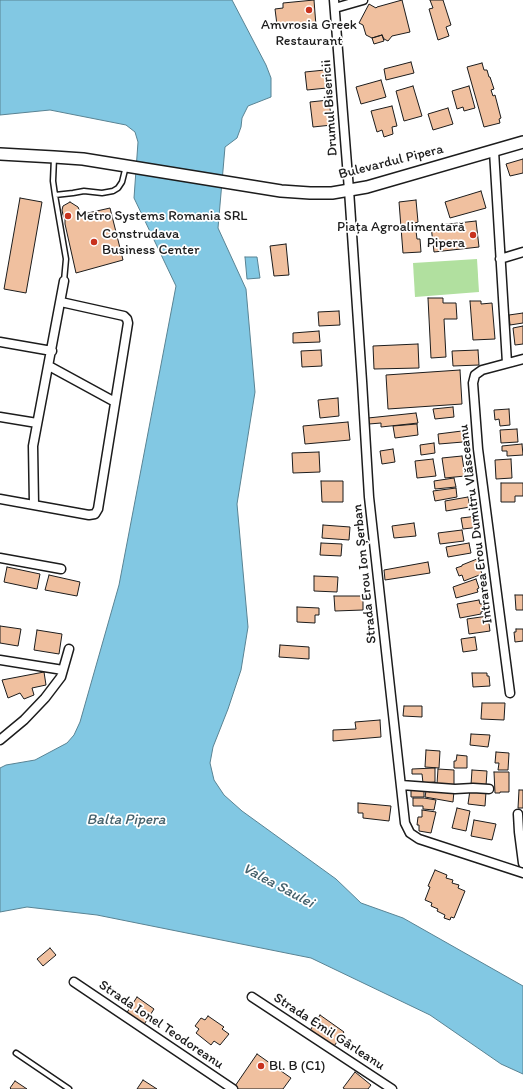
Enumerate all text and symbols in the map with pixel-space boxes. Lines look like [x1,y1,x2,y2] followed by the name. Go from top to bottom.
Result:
[304,5,314,15] marker: Amvrosia Greek Restaurant
[261,17,357,50] place label: Amvrosia Greek Restaurant
[318,59,342,157] street label: Drumul Bisericii
[337,141,445,183] street label: Bulevardul Pipera
[76,208,247,224] place label: Metro Systems Romania SRL
[63,211,73,221] marker: Metro Systems Romania SRL
[337,219,465,252] place label: Piața Agroalimentară Pipera
[102,226,200,258] place label: Construdava Business Center
[468,230,478,240] marker: Piața Agroalimentară Pipera
[89,237,99,247] marker: Construdava Business Center
[455,423,497,625] street label: Intrarea Erou Dumitru Vlăsceanu
[349,503,381,645] street label: Strada Erou Ion Șerban
[86,811,166,829] water label: Balta Pipera
[239,860,317,912] water label: Valea Saulei
[95,977,227,1073] street label: Strada Ionel Teodoreanu
[270,990,388,1074] street label: Strada Emil Gârleanu
[269,1058,325,1074] place label: Bl. B (C1)
[256,1061,266,1071] marker: Bl. B (C1)

